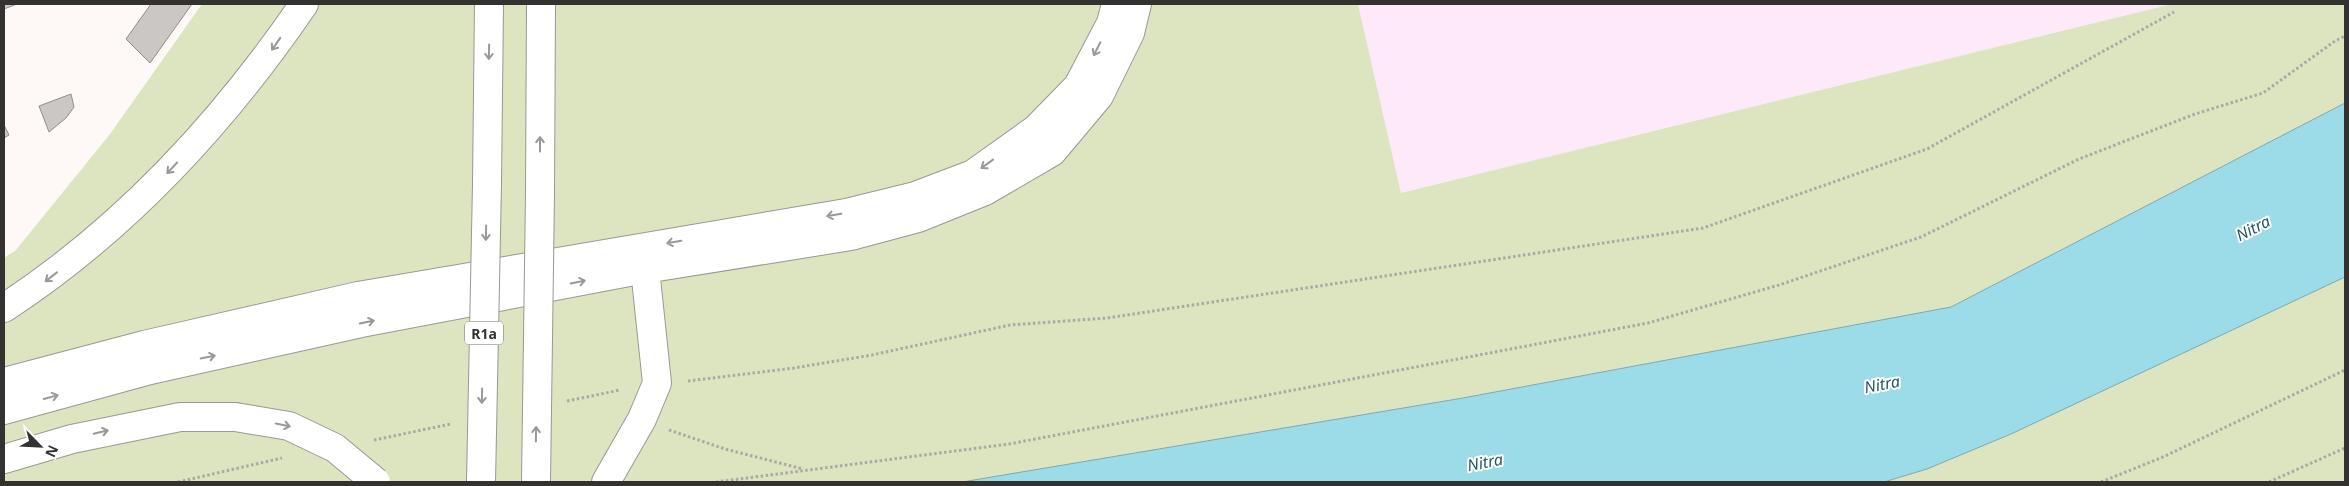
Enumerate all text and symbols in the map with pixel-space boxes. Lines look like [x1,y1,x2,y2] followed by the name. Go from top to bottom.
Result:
[271,37,281,51] one-way arrow
[1092,41,1102,56] one-way arrow
[484,44,493,60] one-way arrow
[535,136,545,152] one-way arrow
[980,159,994,169] one-way arrow
[166,162,178,175] one-way arrow
[2232,210,2274,246] water label: Nitra
[826,211,842,221] one-way arrow
[481,224,491,241] one-way arrow
[666,238,682,248] one-way arrow
[45,271,58,282] one-way arrow
[570,276,586,286] one-way arrow
[358,317,374,327] one-way arrow
[465,322,503,344] road number: R1a
[200,352,216,361] one-way arrow
[1862,370,1902,398] water label: Nitra
[478,387,487,403] one-way arrow
[42,392,58,402] one-way arrow
[15,421,65,471] north arrow
[275,421,291,430] one-way arrow
[531,426,541,442] one-way arrow
[93,427,109,436] one-way arrow
[41,442,63,461] text: N
[1465,448,1505,476] water label: Nitra

